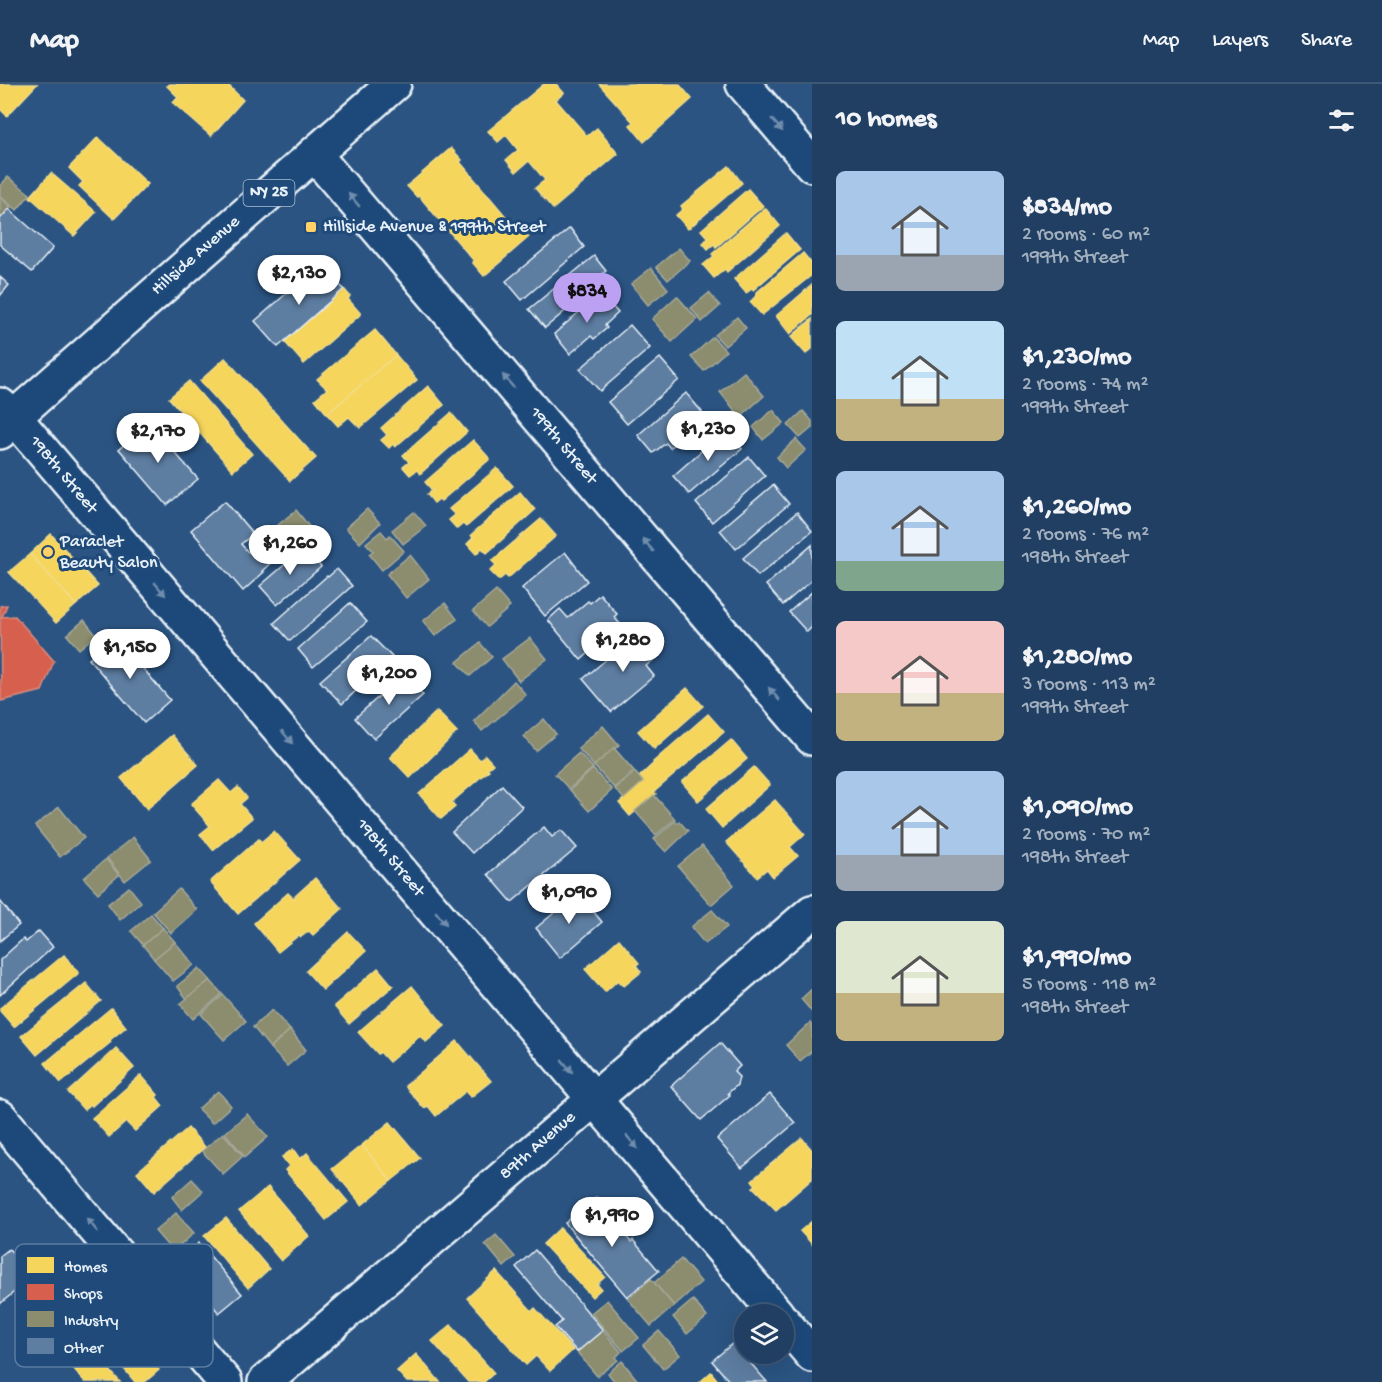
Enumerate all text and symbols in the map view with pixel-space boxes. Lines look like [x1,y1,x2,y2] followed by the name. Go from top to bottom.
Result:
[30,25,79,58] text: Map
[1143,29,1179,54] text: Map
[1212,29,1268,54] text: Layers
[1301,29,1352,54] text: Share
[1325,104,1358,137] icon: filters
[836,105,936,136] text: 10 homes
[770,117,783,132] one-way arrow
[244,180,294,206] road number: NY 25
[348,193,361,208] one-way arrow
[1022,193,1112,224] text: $834/mo
[884,195,956,267] icon: home
[147,211,245,300] street label: Hillside Avenue
[323,217,547,238] place label: Hillside Avenue & 199th Street
[304,220,318,234] marker: Hillside Avenue & 199th Street
[1022,224,1150,247] text: 2 rooms · 60 m²
[1022,247,1127,270] text: 199th Street
[250,255,348,306] pin: $2,130
[272,263,326,286] text: $2,130
[551,273,623,324] pin: $834
[567,281,607,304] text: $834
[1022,343,1132,374] text: $1,230/mo
[884,345,956,417] icon: home
[501,373,514,389] one-way arrow
[1022,374,1148,397] text: 2 rooms · 74 m²
[1022,397,1127,420] text: 199th Street
[524,402,602,490] street label: 199th Street
[659,411,757,462] pin: $1,230
[109,413,207,464] pin: $2,170
[681,419,735,442] text: $1,230
[131,421,185,444] text: $2,170
[24,431,103,520] street label: 198th Street
[1022,493,1131,524] text: $1,260/mo
[884,495,956,567] icon: home
[1022,524,1149,547] text: 2 rooms · 76 m²
[241,525,339,576] pin: $1,260
[59,532,158,574] place label: Paraclet Beauty Salon
[263,533,317,556] text: $1,260
[641,537,654,553] one-way arrow
[41,545,55,559] marker: Paraclet Beauty Salon
[1022,547,1128,570] text: 198th Street
[154,581,167,597] one-way arrow
[574,622,672,673] pin: $1,280
[81,629,179,680] pin: $1,150
[595,630,651,653] text: $1,280
[103,637,157,660] text: $1,150
[1022,643,1132,674] text: $1,280/mo
[884,645,956,717] icon: home
[340,655,438,706] pin: $1,200
[361,663,417,686] text: $1,200
[1022,674,1156,697] text: 3 rooms · 113 m²
[768,687,781,702] one-way arrow
[1022,697,1127,720] text: 199th Street
[280,729,293,744] one-way arrow
[1022,793,1133,824] text: $1,090/mo
[884,795,956,867] icon: home
[351,814,430,903] street label: 198th Street
[1022,824,1150,847] text: 2 rooms · 70 m²
[1022,847,1128,870] text: 198th Street
[520,874,618,925] pin: $1,090
[541,882,597,905] text: $1,090
[434,910,447,925] one-way arrow
[1022,943,1131,974] text: $1,990/mo
[884,945,956,1017] icon: home
[1022,974,1156,997] text: 5 rooms · 118 m²
[1022,997,1128,1020] text: 198th Street
[560,1058,573,1073] one-way arrow
[496,1107,581,1185] street label: 89th Avenue
[625,1134,638,1149] one-way arrow
[563,1197,661,1248] pin: $1,990
[585,1205,639,1228] text: $1,990
[86,1218,99,1233] one-way arrow
[15,1244,213,1367] legend
[64,1259,108,1278] text: Homes
[64,1286,103,1305] text: Shops
[734,1304,794,1364] map controls
[734,1304,794,1364] button: layers
[64,1313,118,1332] text: Industry
[64,1340,104,1359] text: Other

